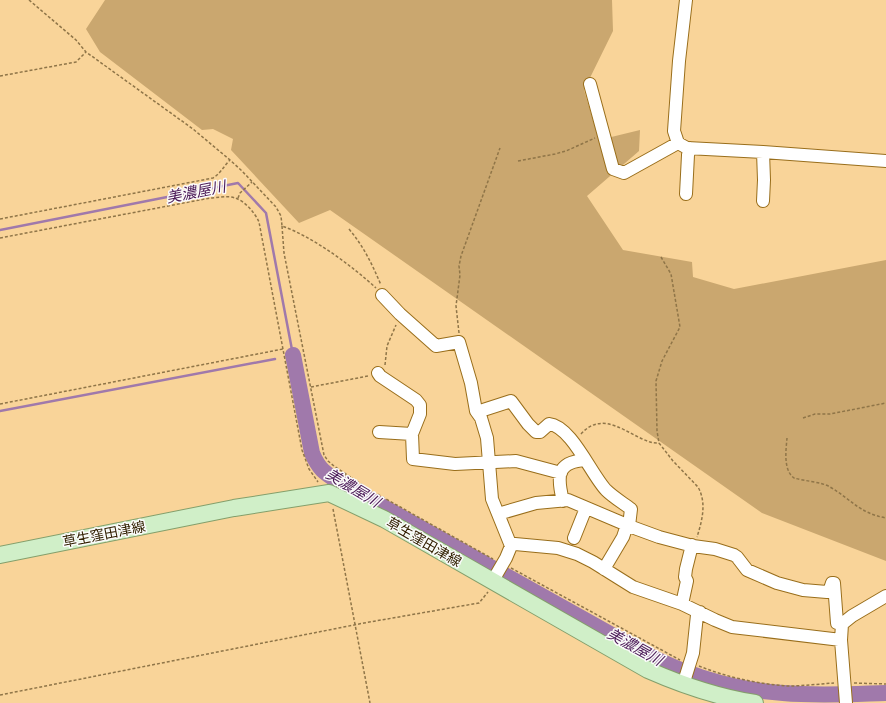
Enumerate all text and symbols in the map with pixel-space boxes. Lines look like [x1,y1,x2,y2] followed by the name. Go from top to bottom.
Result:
[165,177,229,207] water label: 美濃屋川
[323,465,385,512] water label: 美濃屋川
[383,514,464,571] street label: 草生窪田津線
[61,518,147,551] street label: 草生窪田津線
[604,625,667,670] water label: 美濃屋川

